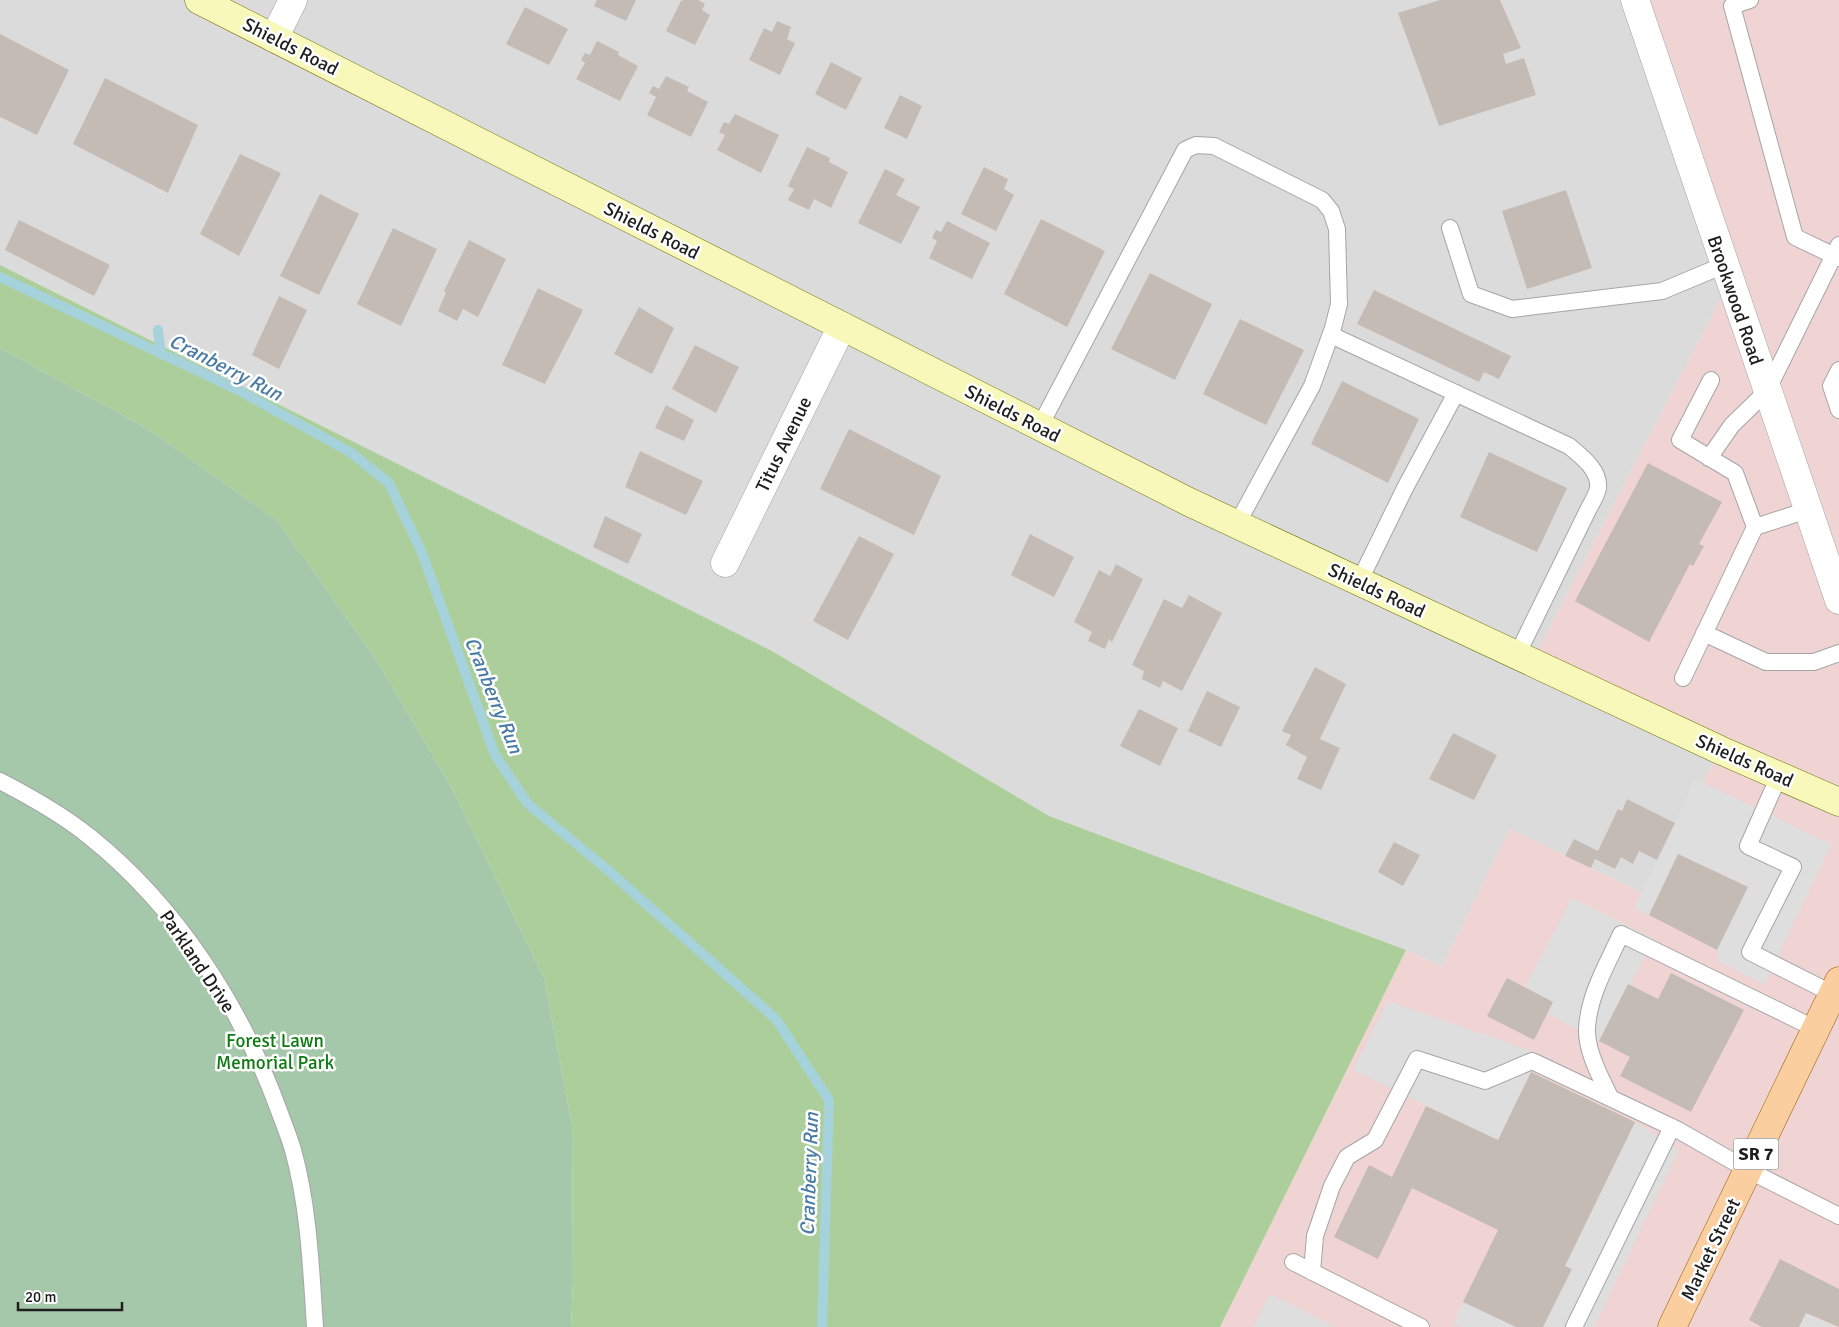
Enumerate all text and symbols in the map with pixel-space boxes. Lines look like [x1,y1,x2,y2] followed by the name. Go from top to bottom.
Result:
[239,13,342,81] street label: Shields Road
[600,197,703,265] street label: Shields Road
[1702,232,1768,368] street label: Brookwood Road
[165,328,287,407] water label: Cranberry Run
[961,380,1064,448] street label: Shields Road
[750,393,817,496] street label: Titus Avenue
[1324,558,1429,624] street label: Shields Road
[459,633,529,758] water label: Cranberry Run
[1692,729,1797,793] street label: Shields Road
[154,906,240,1017] street label: Parkland Drive
[216,1029,335,1075] park label: Forest Lawn Memorial Park
[795,1111,824,1236] water label: Cranberry Run
[1734,1138,1778,1170] road number: SR 7
[1676,1194,1746,1305] street label: Market Street
[18,1280,121,1312] scale bar
[25,1288,56,1306] text: 20 m

